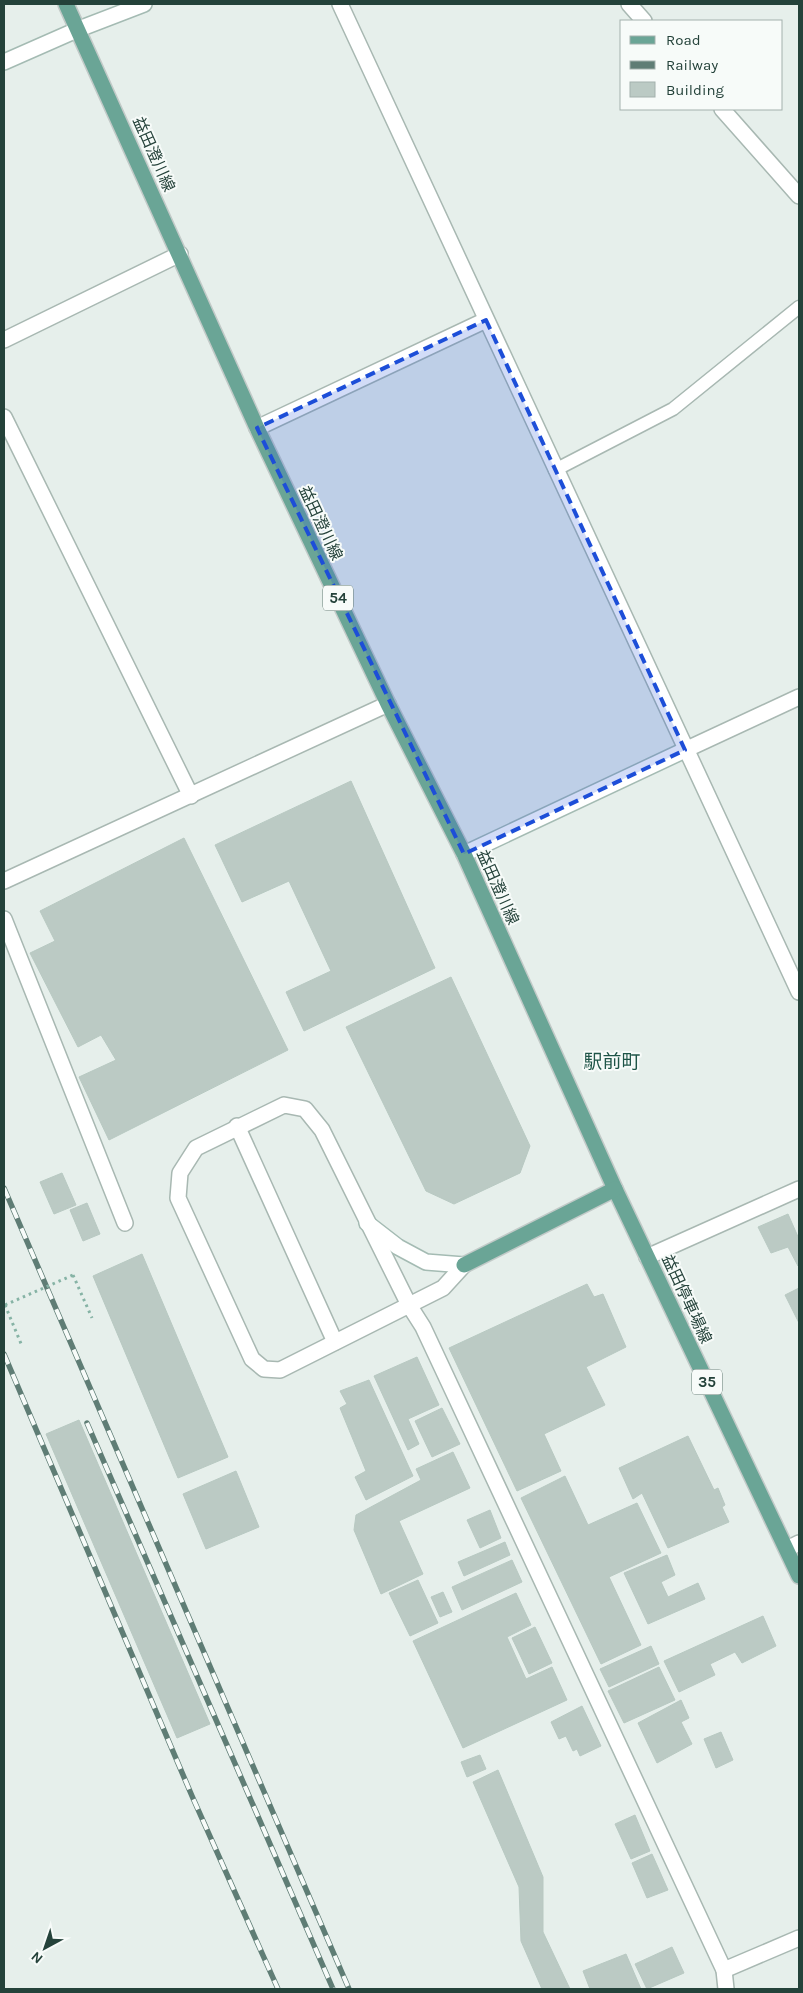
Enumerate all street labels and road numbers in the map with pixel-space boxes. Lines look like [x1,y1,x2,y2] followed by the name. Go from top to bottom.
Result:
[129,114,179,194] street label: 益田澄川線
[295,483,347,563] street label: 益田澄川線
[323,586,353,610] road number: 54
[473,847,523,927] street label: 益田澄川線
[658,1251,716,1347] street label: 益田停車場線
[692,1370,722,1394] road number: 35

